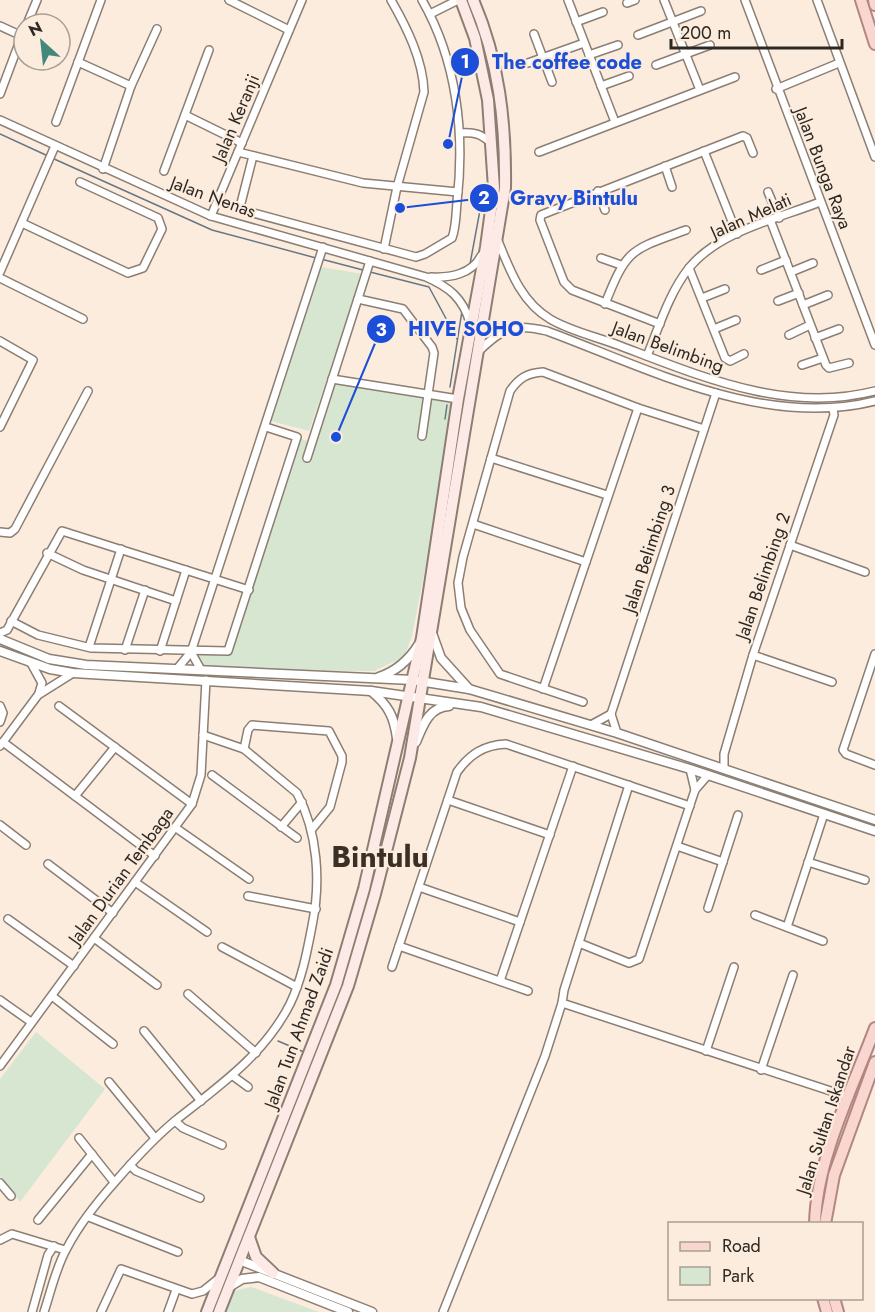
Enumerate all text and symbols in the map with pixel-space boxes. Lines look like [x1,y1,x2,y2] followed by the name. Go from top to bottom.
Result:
[12,12,72,72] north arrow
[671,12,842,50] scale bar
[25,16,46,42] text: N
[680,20,731,46] text: 200 m
[450,43,654,81] callout: The coffee code
[492,48,642,77] text: The coffee code
[460,49,470,75] text: 1
[205,70,266,168] street label: Jalan Keranji
[787,101,858,233] street label: Jalan Bunga Raya
[165,169,259,224] street label: Jalan Nenas
[469,179,650,217] callout: Gravy Bintulu
[510,184,638,213] text: Gravy Bintulu
[478,185,490,211] text: 2
[704,187,796,246] street label: Jalan Melati
[366,310,536,348] callout: HIVE SOHO
[606,314,728,379] street label: Jalan Belimbing
[408,315,524,344] text: HIVE SOHO
[375,317,387,343] text: 3
[616,482,682,618] street label: Jalan Belimbing 3
[728,509,797,645] street label: Jalan Belimbing 2
[61,802,180,952] street label: Jalan Durian Tembaga
[331,835,429,878] district label: Bintulu
[257,944,340,1114] street label: Jalan Tun Ahmad Zaidi
[789,1042,863,1199] street label: Jalan Sultan Iskandar
[668,1222,863,1300] legend
[722,1233,761,1259] text: Road
[722,1263,754,1289] text: Park

